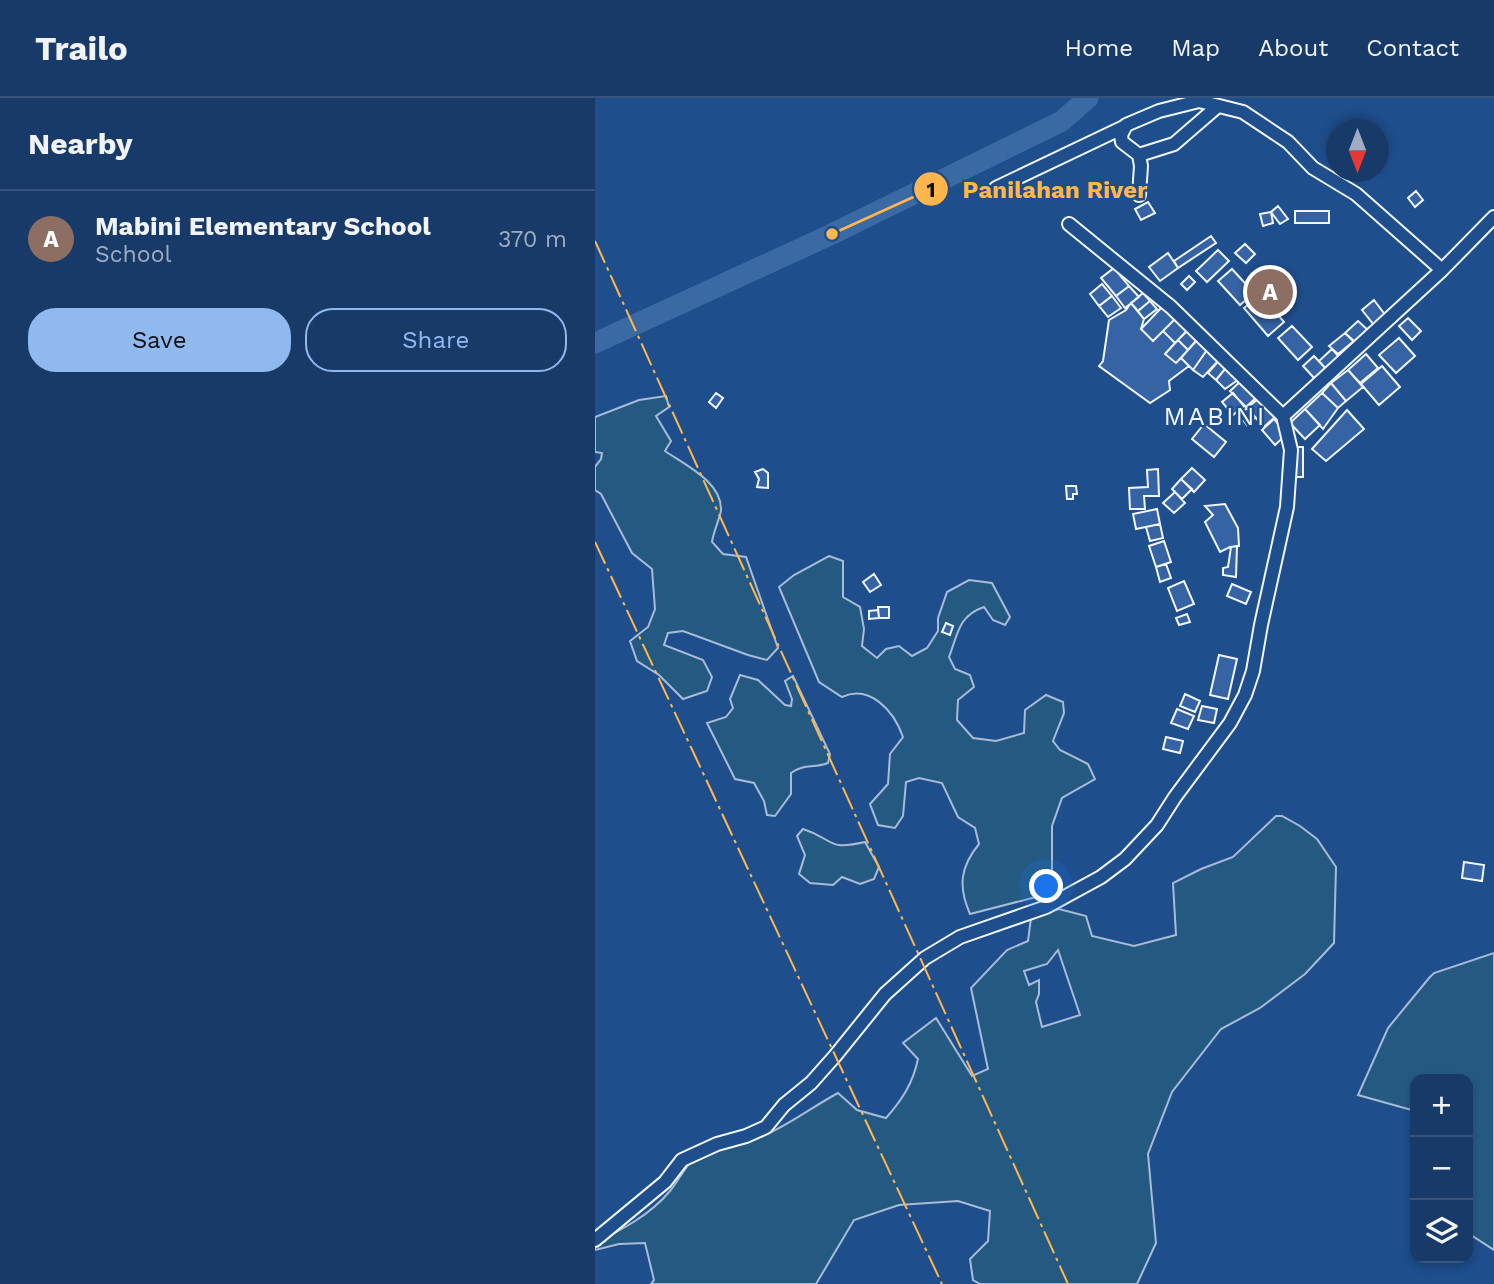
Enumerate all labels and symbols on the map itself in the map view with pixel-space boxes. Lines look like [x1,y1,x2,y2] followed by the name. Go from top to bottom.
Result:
[1326,119,1389,182] north arrow
[913,167,1162,212] callout: Panilahan River
[962,176,1148,204] text: Panilahan River
[926,177,936,202] text: 1
[1247,266,1293,318] pin: A
[1164,401,1266,431] district label: MABINI
[1029,869,1063,903] your location

